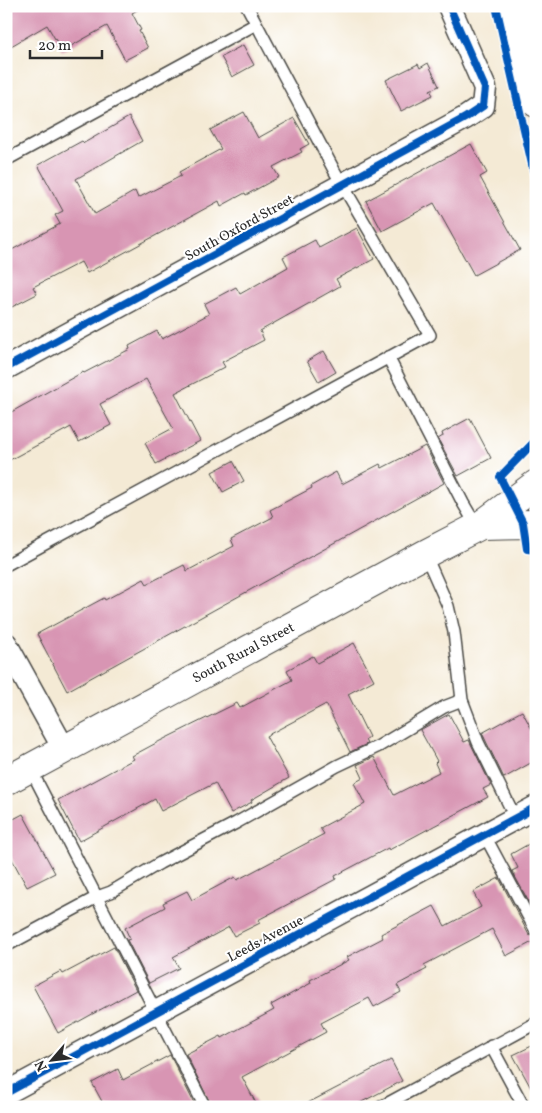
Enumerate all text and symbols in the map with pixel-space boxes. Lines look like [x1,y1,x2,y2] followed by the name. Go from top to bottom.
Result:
[30,28,102,60] scale bar
[38,36,71,57] text: 20 m
[182,190,298,266] street label: South Oxford Street
[189,618,298,688] street label: South Rural Street
[224,911,307,967] street label: Leeds Avenue
[28,1036,78,1086] north arrow
[31,1056,53,1074] text: N

